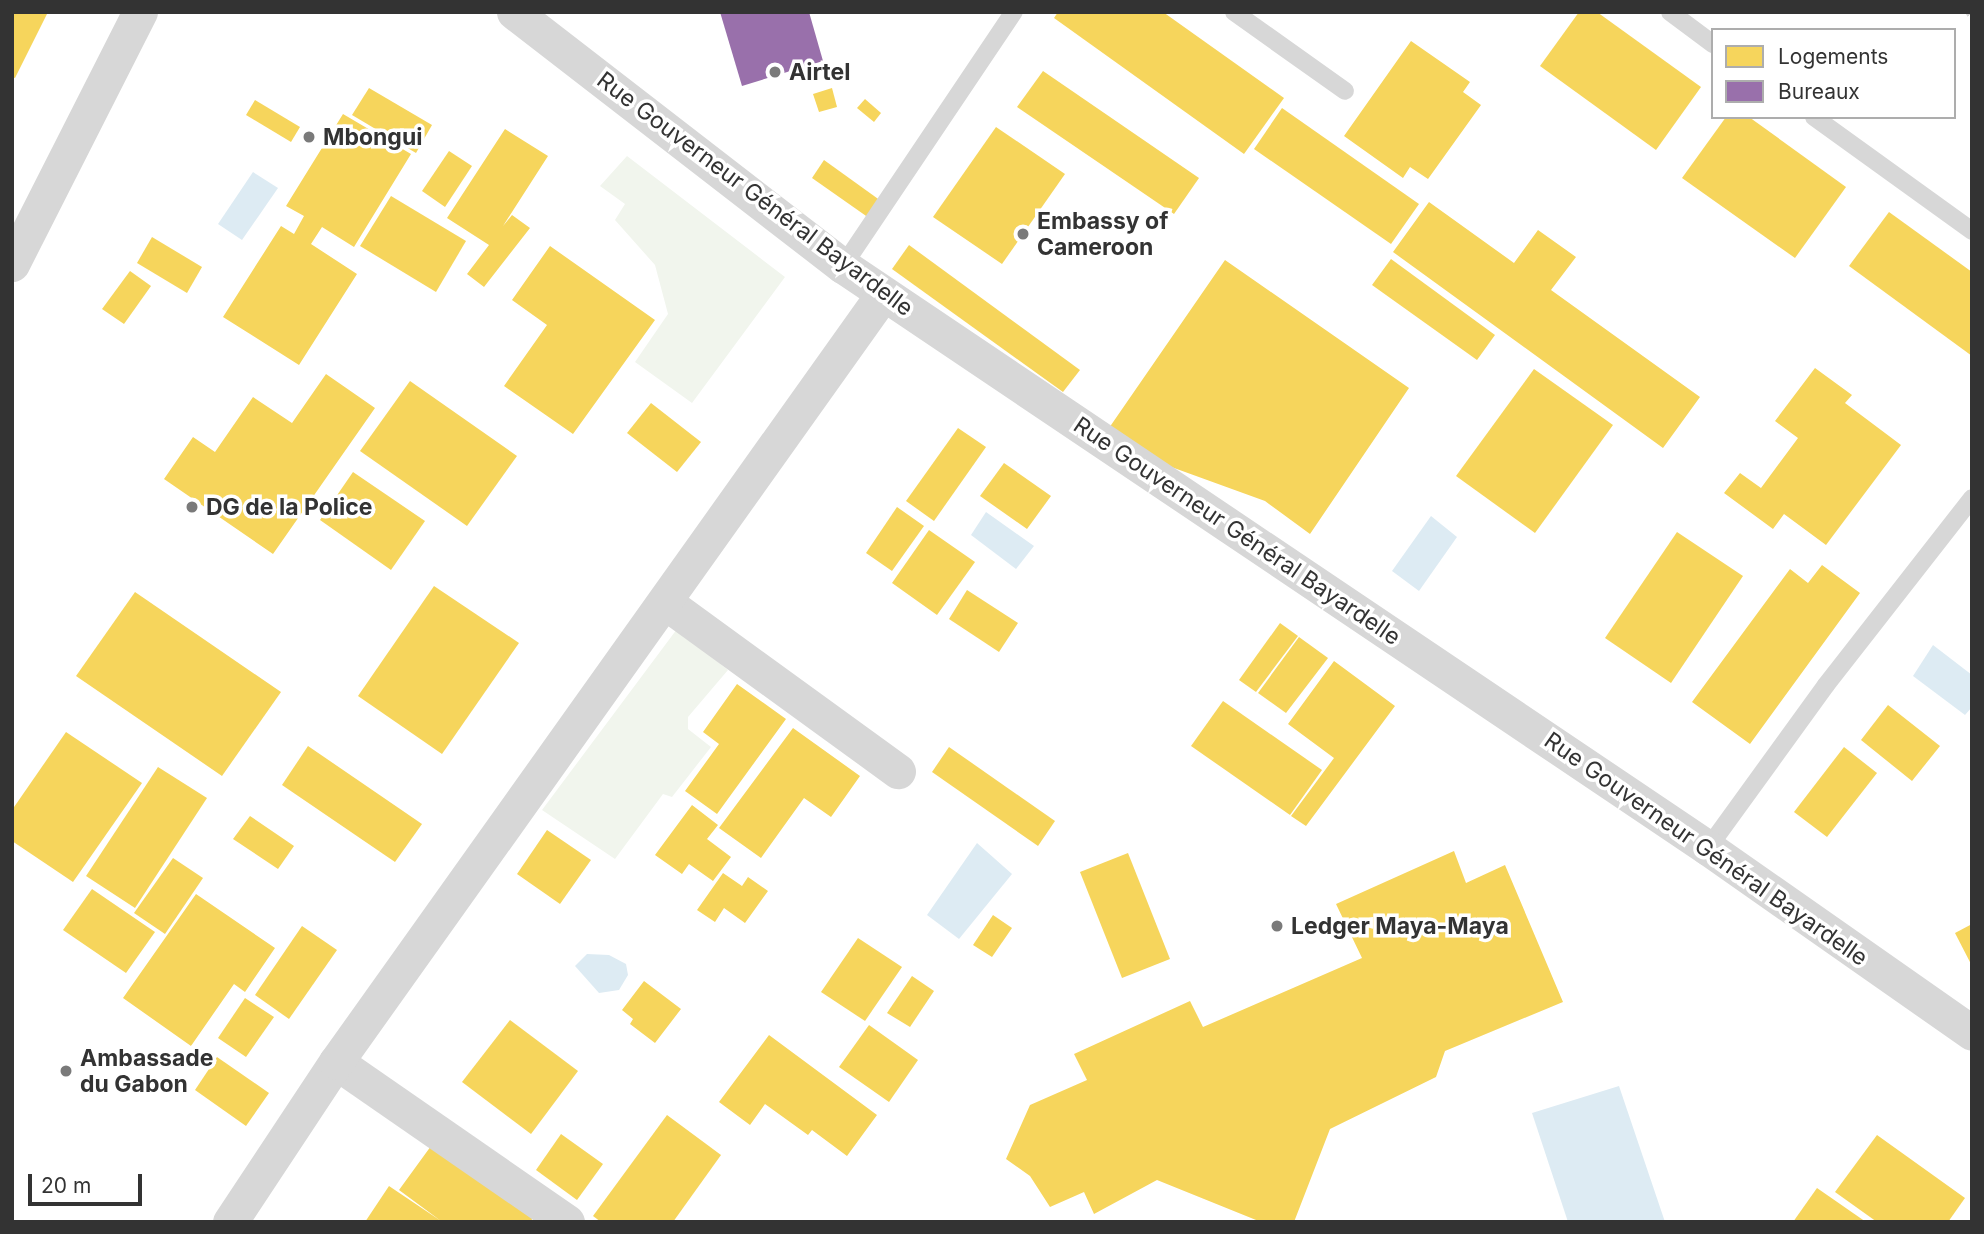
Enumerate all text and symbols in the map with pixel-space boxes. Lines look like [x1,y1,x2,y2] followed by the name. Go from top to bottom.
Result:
[1711,28,1956,119] legend
[1778,44,1888,69] text: Logements
[789,58,850,86] place label: Airtel
[767,64,783,80] marker: Airtel
[592,66,918,322] street label: Rue Gouverneur Général Bayardelle
[1778,79,1860,104] text: Bureaux
[323,123,422,151] place label: Mbongui
[301,129,317,145] marker: Mbongui
[1037,207,1168,261] place label: Embassy of Cameroon
[1015,226,1031,242] marker: Embassy of Cameroon
[1068,411,1406,651] street label: Rue Gouverneur Général Bayardelle
[206,493,373,521] place label: DG de la Police
[184,499,200,515] marker: DG de la Police
[1539,726,1873,972] street label: Rue Gouverneur Général Bayardelle
[1291,912,1509,940] place label: Ledger Maya-Maya
[1269,918,1285,934] marker: Ledger Maya-Maya
[80,1044,214,1098] place label: Ambassade du Gabon
[58,1063,74,1079] marker: Ambassade du Gabon
[32,1160,145,1204] scale bar
[41,1173,91,1198] text: 20 m

